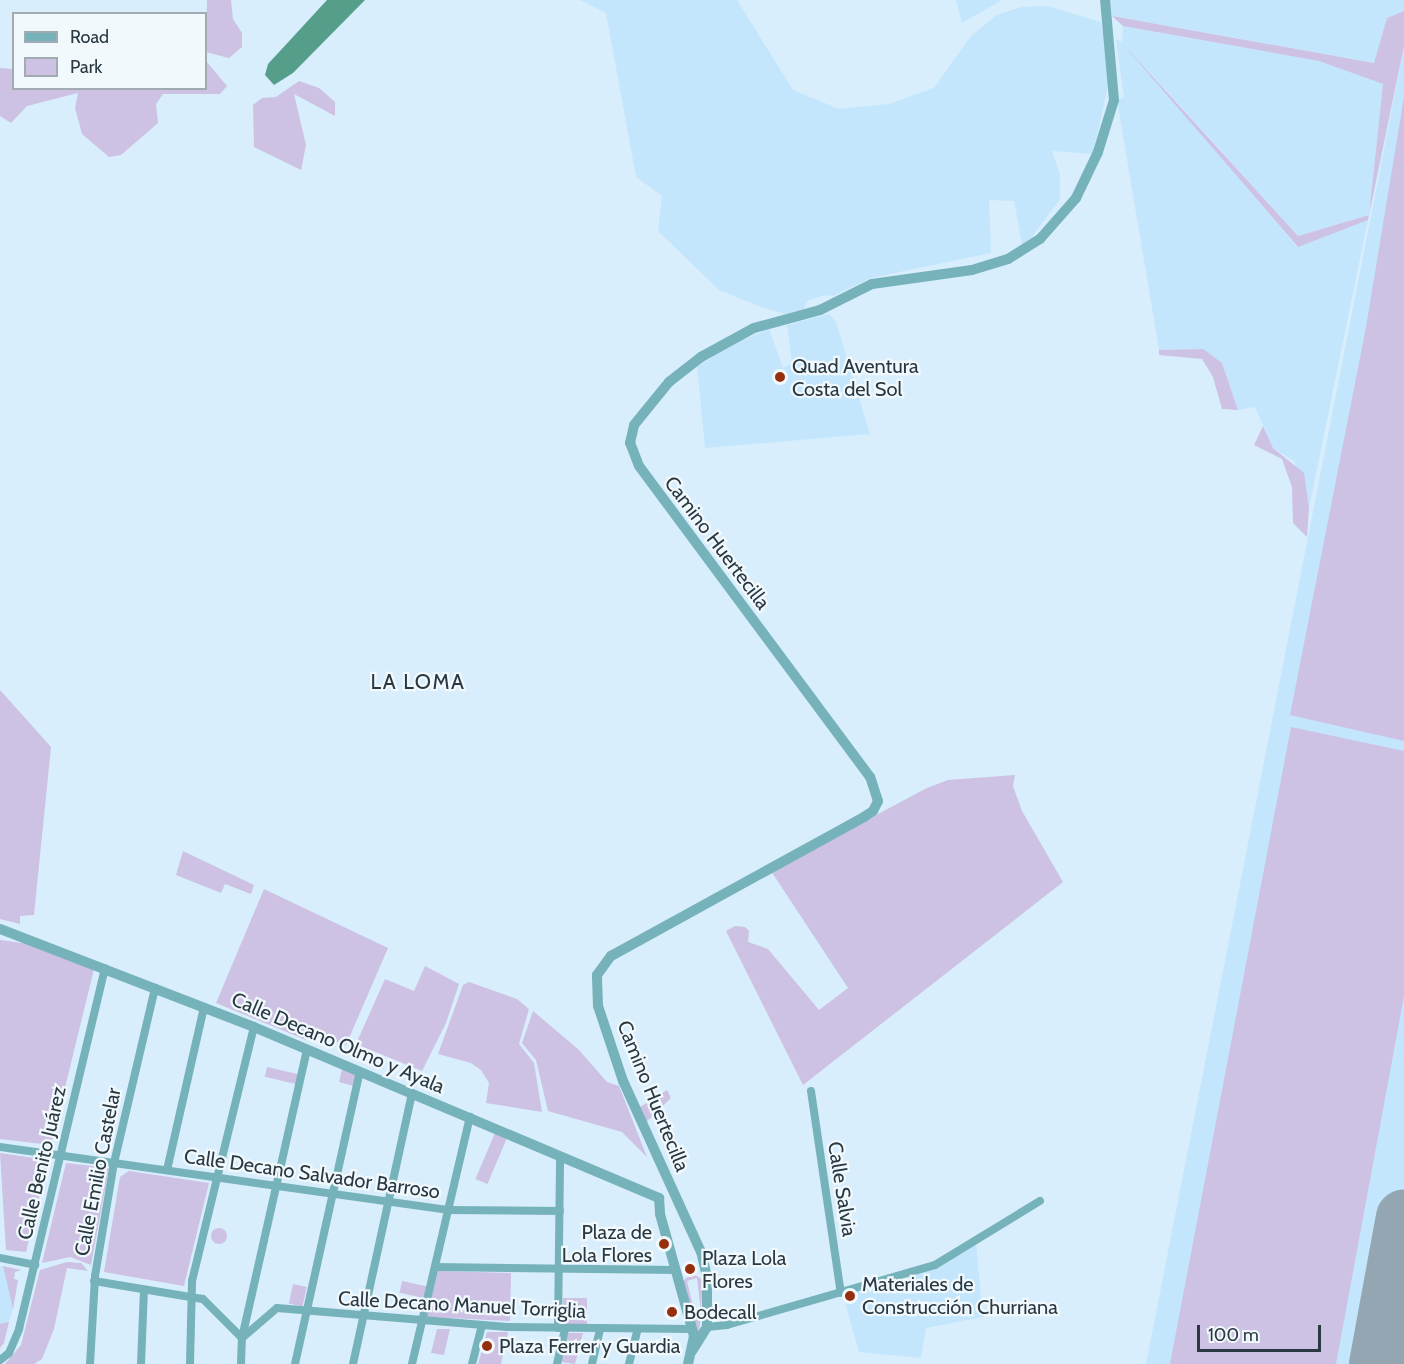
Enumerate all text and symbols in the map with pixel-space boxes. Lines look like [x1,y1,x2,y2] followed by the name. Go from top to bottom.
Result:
[12,12,207,90] legend
[70,26,109,48] text: Road
[70,56,102,78] text: Park
[792,354,919,401] place label: Quad Aventura Costa del Sol
[773,370,787,384] marker: Quad Aventura Costa del Sol
[659,472,775,614] street label: Camino Huertecilla
[371,669,465,695] district label: LA LOMA
[228,987,448,1099] street label: Calle Decano Olmo y Ayala
[612,1017,694,1175] street label: Camino Huertecilla
[13,1084,71,1242] street label: Calle Benito Juárez
[70,1086,126,1258] street label: Calle Emilio Castelar
[823,1140,861,1238] street label: Calle Salvia
[182,1144,442,1204] street label: Calle Decano Salvador Barroso
[562,1220,652,1267] place label: Plaza de Lola Flores
[657,1237,671,1251] marker: Plaza de Lola Flores
[702,1246,786,1293] place label: Plaza Lola Flores
[683,1262,697,1276] marker: Plaza Lola Flores
[862,1272,1058,1319] place label: Materiales de Construcción Churriana
[337,1287,587,1323] street label: Calle Decano Manuel Torriglia
[843,1289,857,1303] marker: Materiales de Construcción Churriana
[684,1300,756,1324] place label: Bodecall
[665,1305,679,1319] marker: Bodecall
[1200,1313,1324,1351] scale bar
[1208,1324,1259,1346] text: 100 m
[499,1334,680,1358] place label: Plaza Ferrer y Guardia
[480,1339,494,1353] marker: Plaza Ferrer y Guardia

